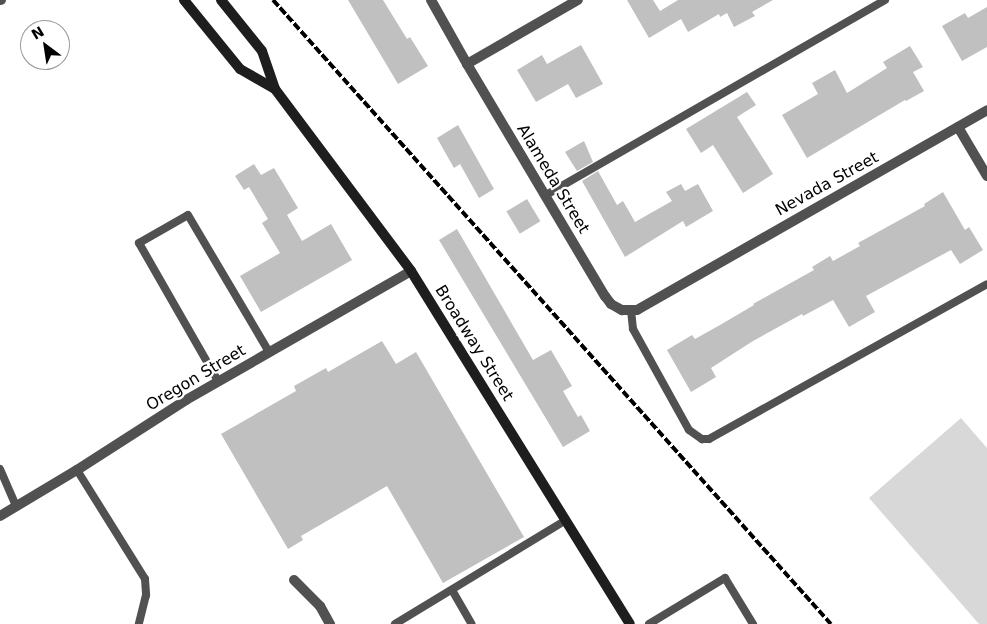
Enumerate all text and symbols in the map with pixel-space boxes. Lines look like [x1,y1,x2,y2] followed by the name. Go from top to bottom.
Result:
[20,20,70,70] north arrow
[29,23,47,43] text: N
[513,121,593,237] street label: Alameda Street
[772,148,882,220] street label: Nevada Street
[431,282,517,404] street label: Broadway Street
[143,341,249,415] street label: Oregon Street

